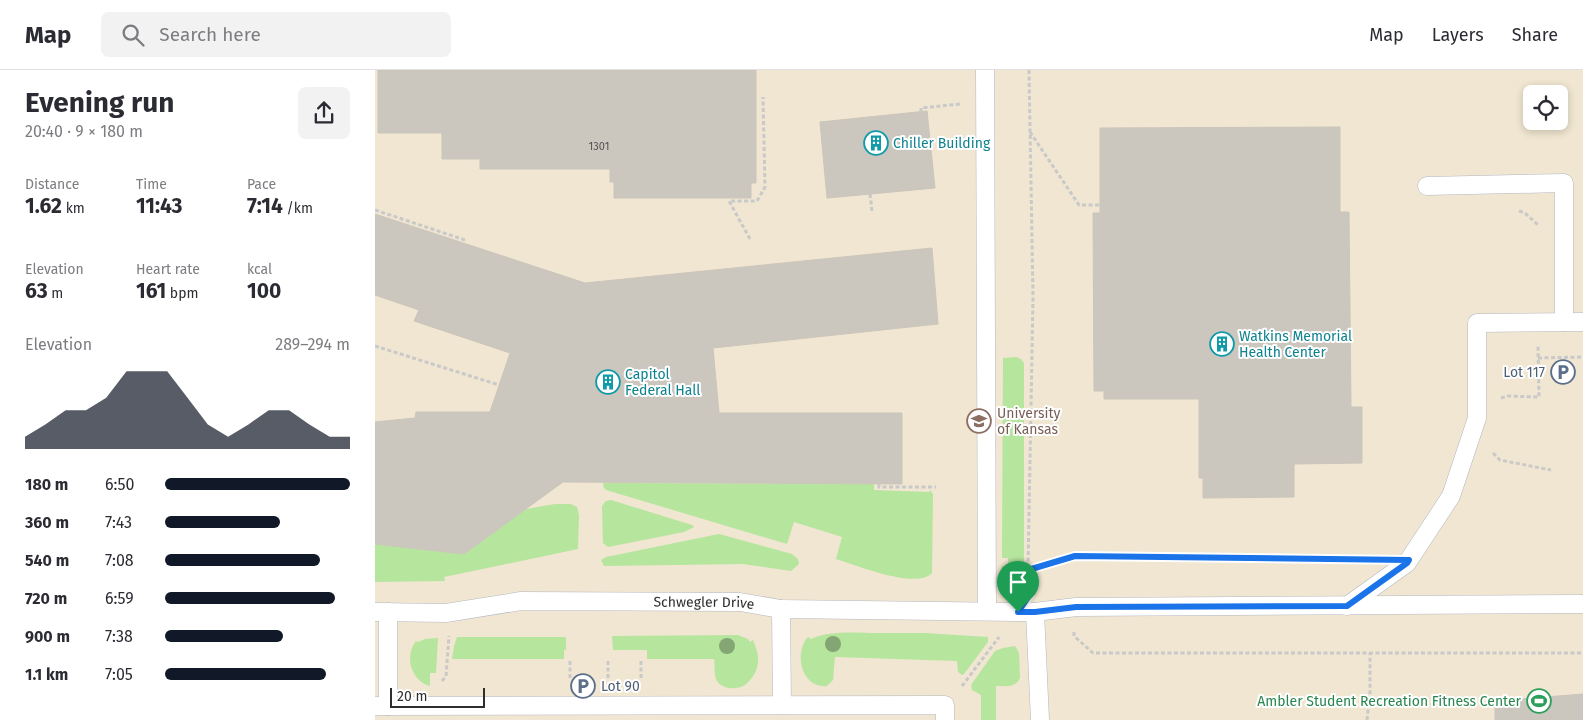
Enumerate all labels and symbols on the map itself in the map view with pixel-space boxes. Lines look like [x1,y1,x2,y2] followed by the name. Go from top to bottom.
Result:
[863,130,889,156] building icon: Chiller Building
[893,135,991,152] place label: Chiller Building
[589,140,609,153] house number: 1301
[1239,328,1352,361] place label: Watkins Memorial Health Center
[1209,331,1235,357] building icon: Watkins Memorial Health Center
[1550,359,1576,385] parking icon: Lot 117
[1503,364,1545,381] place label: Lot 117
[625,366,700,399] place label: Capitol Federal Hall
[595,369,621,395] building icon: Capitol Federal Hall
[997,405,1061,438] place label: University of Kansas
[966,408,992,434] school or university icon: University of Kansas
[997,561,1039,612] pin
[653,594,756,613] street label: Schwegler Drive
[570,673,596,699] parking icon: Lot 90
[601,678,640,695] place label: Lot 90
[390,685,485,708] scale bar
[1526,688,1552,714] sports icon: Ambler Student Recreation Fitness Center
[1257,693,1522,710] place label: Ambler Student Recreation Fitness Center

